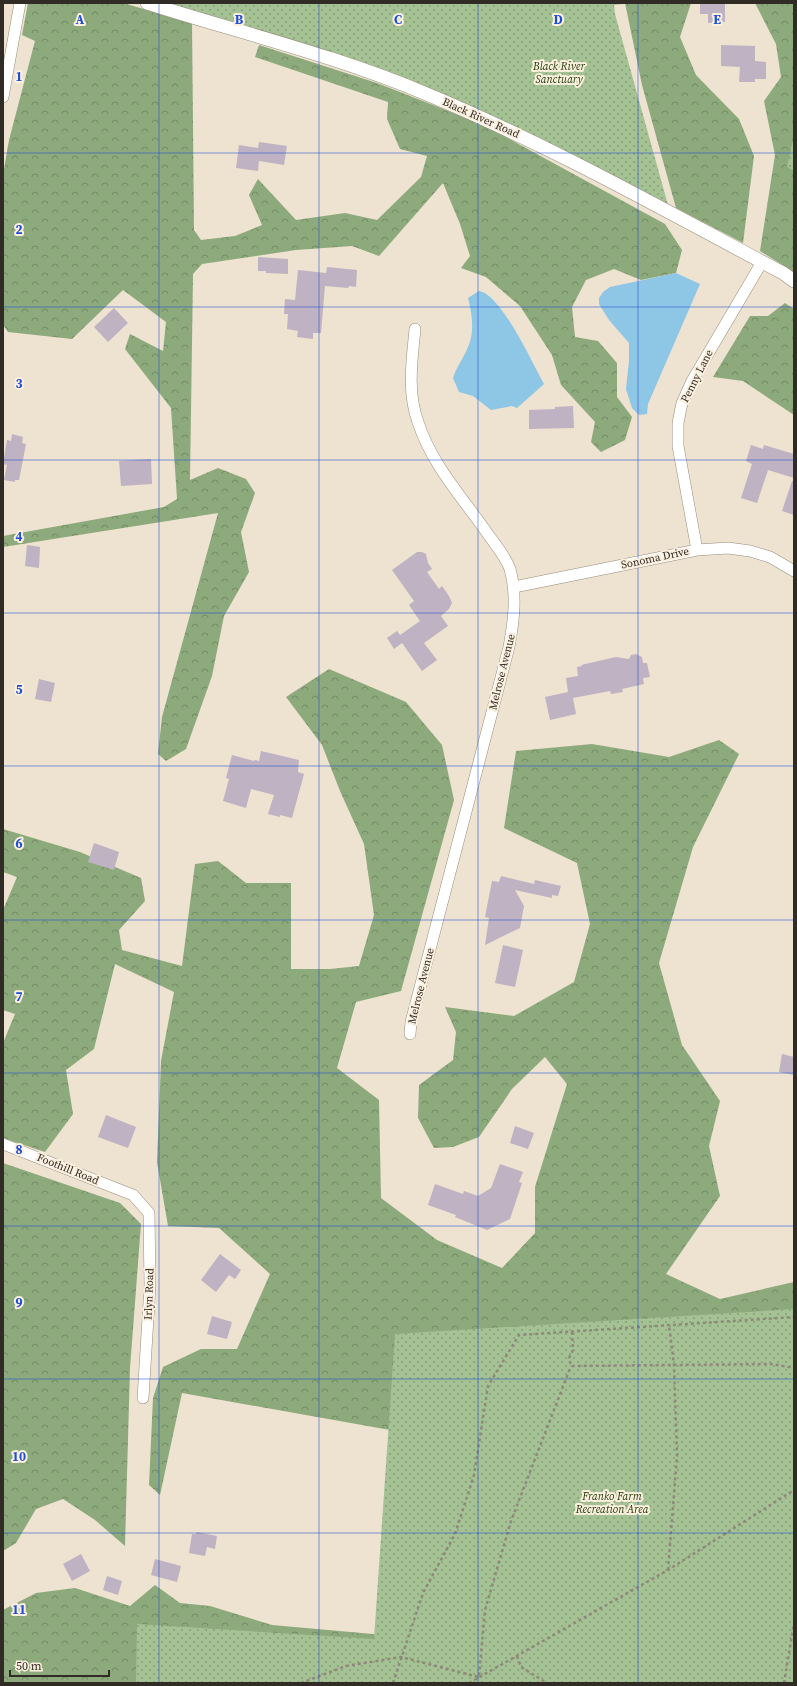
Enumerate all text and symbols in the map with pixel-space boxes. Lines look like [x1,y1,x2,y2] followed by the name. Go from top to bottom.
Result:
[76,11,85,28] text: A
[235,11,244,28] text: B
[394,11,402,28] text: C
[553,11,563,28] text: D
[713,11,721,28] text: E
[532,59,585,87] park label: Black River Sanctuary
[15,68,23,85] text: 1
[440,94,523,142] street label: Black River Road
[15,221,23,238] text: 2
[677,347,717,405] street label: Penny Lane
[15,375,23,392] text: 3
[15,528,23,545] text: 4
[620,543,691,573] street label: Sonoma Drive
[485,632,519,712] street label: Melrose Avenue
[15,681,23,698] text: 5
[15,835,23,852] text: 6
[404,946,438,1026] street label: Melrose Avenue
[15,988,23,1005] text: 7
[15,1141,23,1158] text: 8
[35,1150,102,1188] street label: Foothill Road
[141,1267,157,1320] street label: Irlyn Road
[15,1294,23,1311] text: 9
[12,1448,26,1465] text: 10
[575,1489,649,1517] park label: Franko Farm Recreation Area
[12,1601,26,1618] text: 11
[10,1652,109,1678] scale bar
[16,1658,42,1674] text: 50 m

